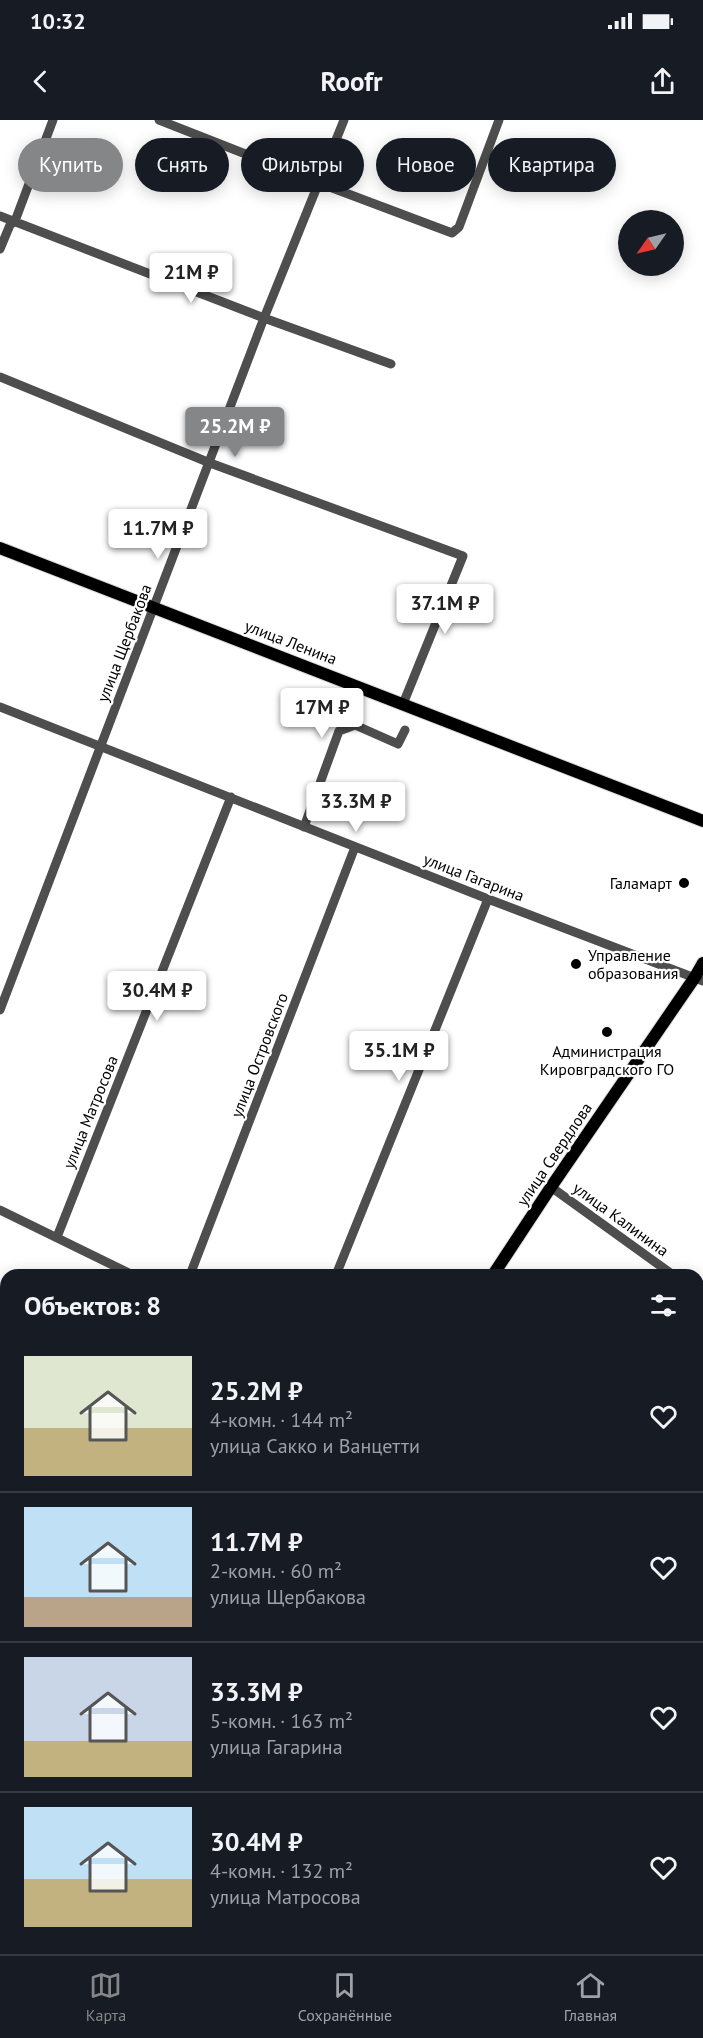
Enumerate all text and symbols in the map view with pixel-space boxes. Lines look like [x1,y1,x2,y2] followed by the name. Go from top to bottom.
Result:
[30,7,86,35] text: 10:32
[321,64,382,98] text: Roofr
[24,65,57,98] icon: back
[646,65,679,98] icon: share
[18,138,123,192] chip: Купить
[135,138,229,192] chip: Снять
[241,138,364,192] chip: Фильтры
[376,138,476,192] chip: Новое
[488,138,616,192] chip: Квартира
[618,210,684,276] north arrow
[618,210,684,276] map controls
[149,253,233,304] pin: 21M ₽
[163,259,219,285] text: 21M ₽
[180,407,290,458] pin: 25.2M ₽
[199,413,271,439] text: 25.2M ₽
[103,509,213,560] pin: 11.7M ₽
[122,515,194,541] text: 11.7M ₽
[92,581,156,705] street label: улица Щербакова
[390,584,500,635] pin: 37.1M ₽
[411,590,479,616] text: 37.1M ₽
[242,615,340,669] street label: улица Ленина
[280,688,364,739] pin: 17M ₽
[294,694,350,720] text: 17M ₽
[301,782,411,833] pin: 33.3M ₽
[320,788,392,814] text: 33.3M ₽
[421,849,527,905] street label: улица Гагарина
[610,873,673,893] place label: Галамарт
[677,876,691,890] marker: Галамарт
[588,945,678,983] place label: Управление образования
[569,957,583,971] marker: Управление образования
[102,971,212,1022] pin: 30.4M ₽
[121,977,193,1003] text: 30.4M ₽
[226,990,292,1120] street label: улица Островского
[600,1025,614,1039] marker: Администрация Кировградского ГО
[344,1031,454,1082] pin: 35.1M ₽
[363,1037,435,1063] text: 35.1M ₽
[540,1041,674,1079] place label: Администрация Кировградского ГО
[58,1052,122,1172] street label: улица Матросова
[512,1098,596,1210] street label: улица Свердлова
[569,1178,673,1260] street label: улица Калинина
[24,1289,161,1322] text: Объектов: 8
[647,1289,680,1322] icon: filters
[210,1374,303,1407] text: 25.2M ₽
[72,1380,144,1452] icon: home
[647,1400,680,1433] icon: heart
[210,1407,353,1433] text: 4-комн. · 144 m²
[210,1433,420,1459] text: улица Сакко и Ванцетти
[210,1525,303,1558] text: 11.7M ₽
[72,1531,144,1603] icon: home
[647,1551,680,1584] icon: heart
[210,1558,342,1584] text: 2-комн. · 60 m²
[210,1584,366,1610] text: улица Щербакова
[210,1675,303,1708] text: 33.3M ₽
[72,1681,144,1753] icon: home
[647,1701,680,1734] icon: heart
[210,1708,353,1734] text: 5-комн. · 163 m²
[210,1734,343,1760] text: улица Гагарина
[210,1825,303,1858] text: 30.4M ₽
[72,1831,144,1903] icon: home
[647,1851,680,1884] icon: heart
[210,1858,353,1884] text: 4-комн. · 132 m²
[210,1884,361,1910] text: улица Матросова
[86,1969,126,2025] tab: Карта
[298,1969,392,2025] tab: Сохранённые
[564,1969,617,2025] tab: Главная

